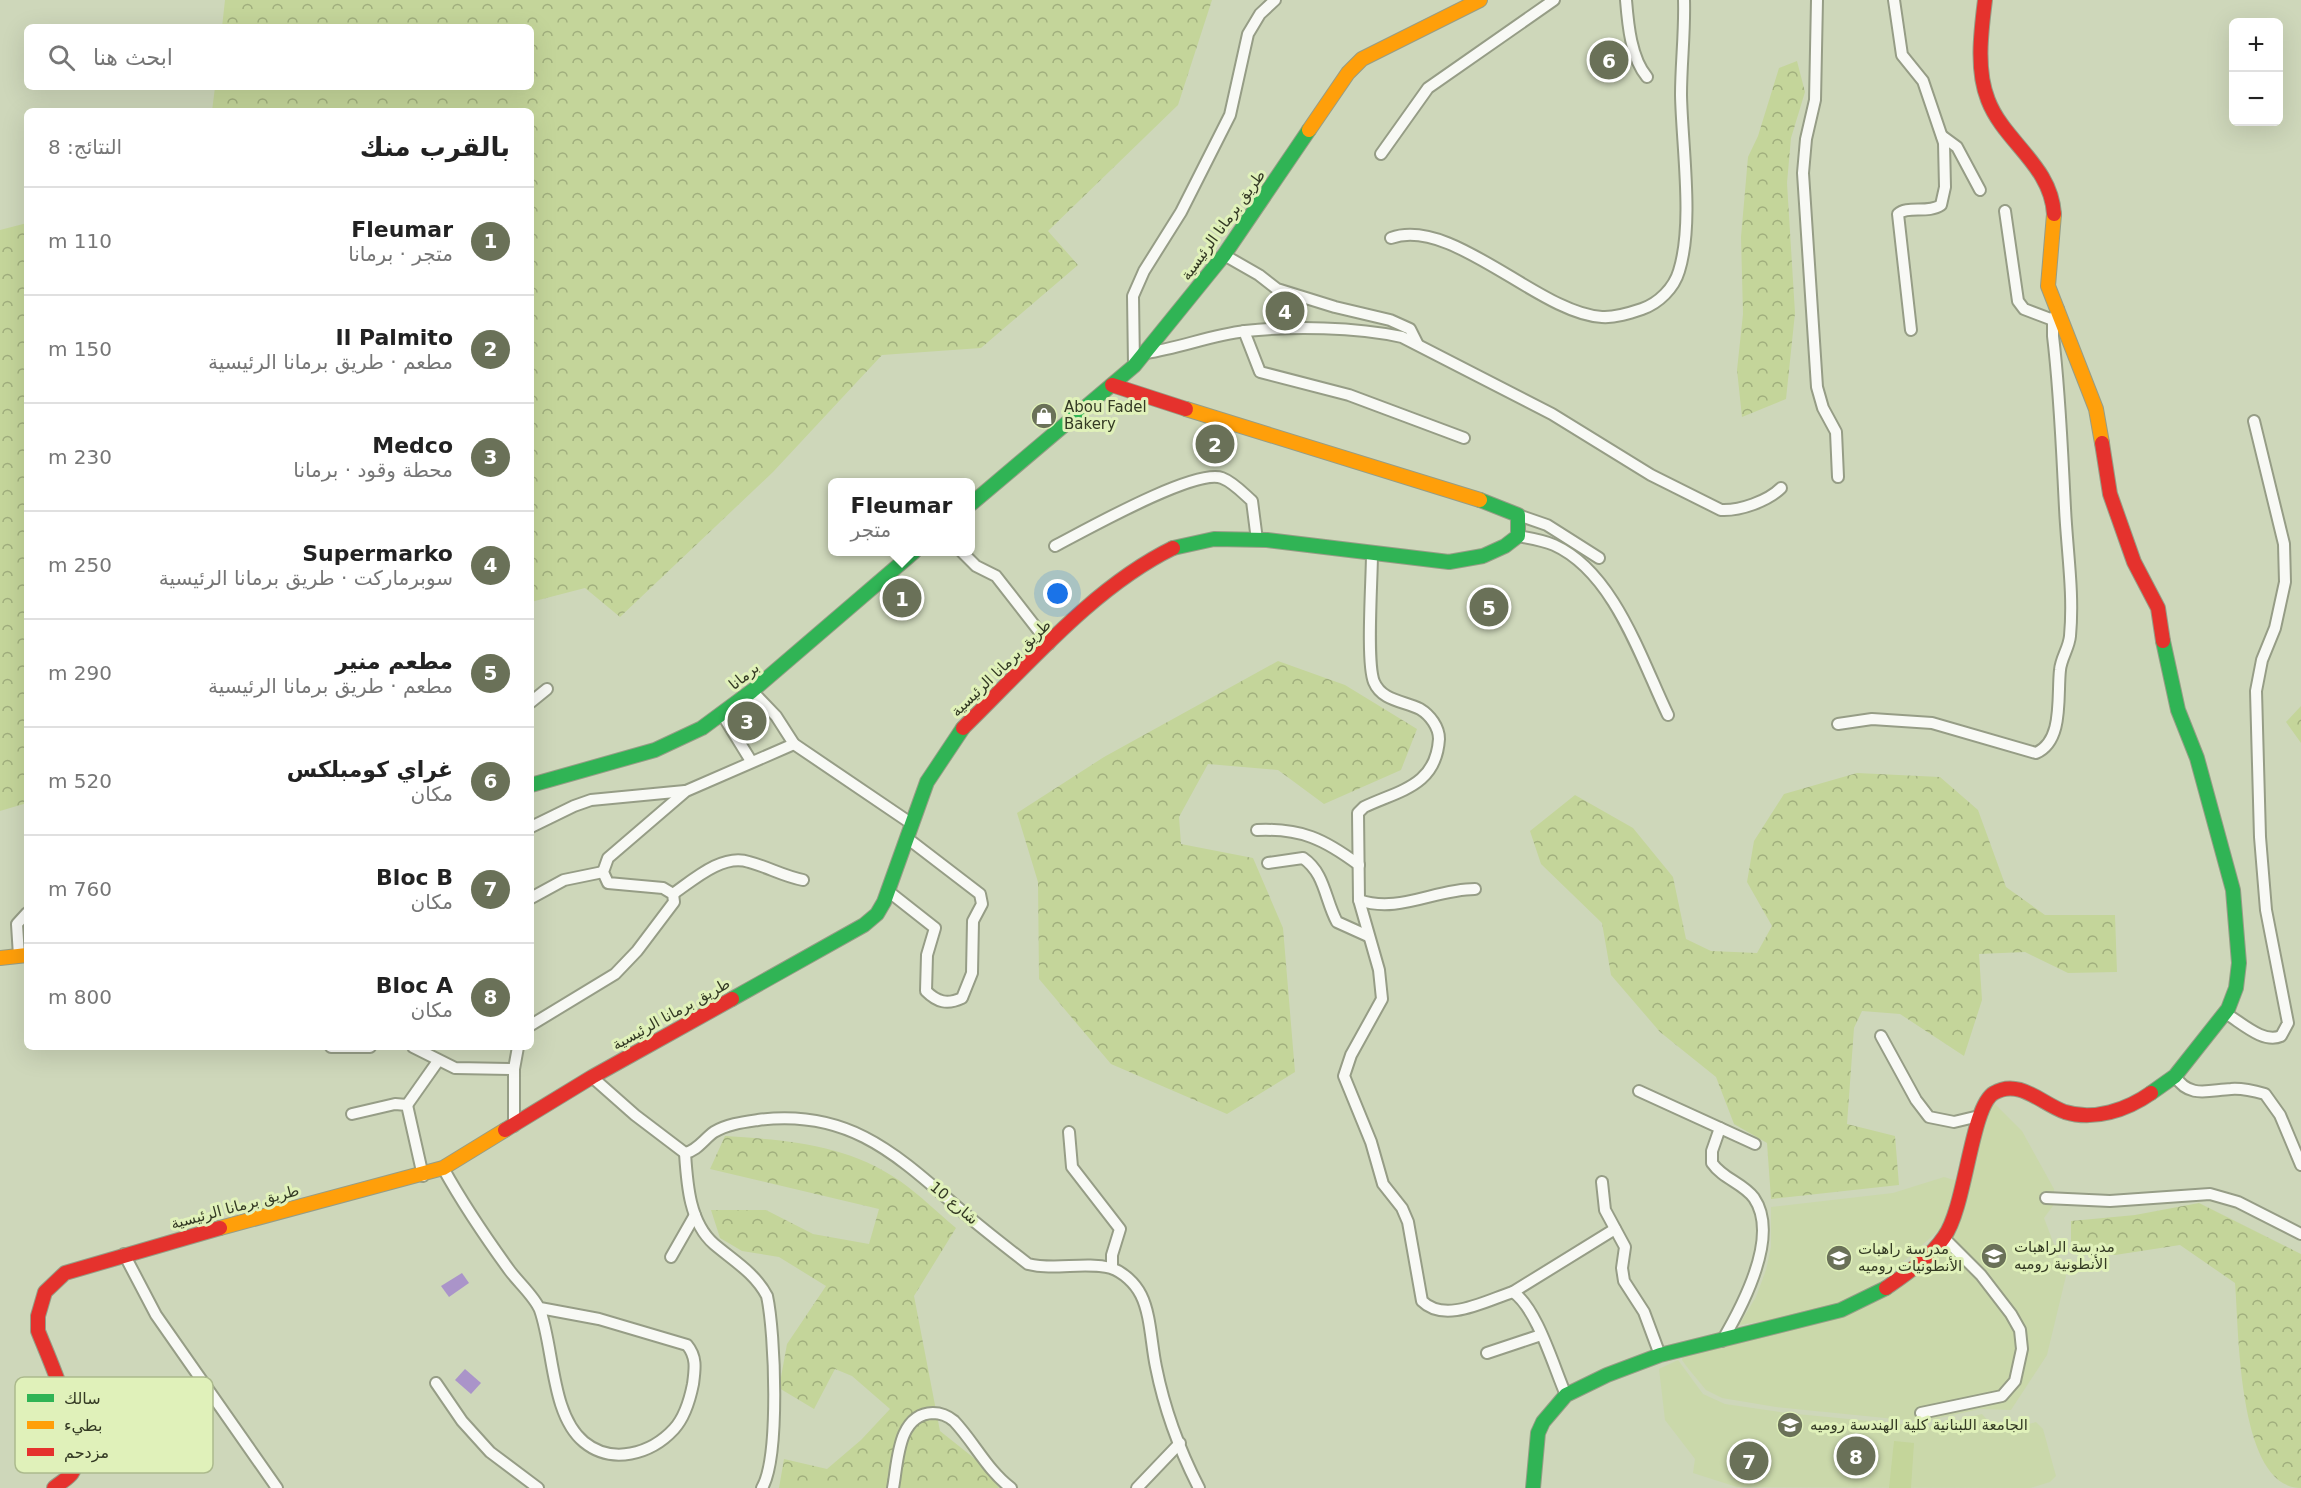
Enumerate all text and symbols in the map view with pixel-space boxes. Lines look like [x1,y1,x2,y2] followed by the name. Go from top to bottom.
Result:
[2229,18,2283,126] map controls
[2229,18,2283,72] button: +
[24,24,534,90] search box
[1590,38,1628,82] pin: 6
[45,41,78,74] icon: search
[93,45,173,70] text: ابحث هنا
[2229,72,2283,126] button: −
[360,132,510,162] text: بالقرب منك
[48,135,122,159] text: النتائج: 8
[1177,166,1269,284] street label: طريق برمانا الرئيسية
[351,217,453,242] text: Fleumar
[48,229,112,253] text: 110 m
[484,229,497,253] text: 1
[348,242,453,266] text: متجر · برمانا
[1266,288,1304,334] pin: 4
[336,325,453,350] text: Il Palmito
[48,337,112,361] text: 150 m
[484,337,497,361] text: 2
[208,350,453,374] text: مطعم · طريق برمانا الرئيسية
[1064,398,1147,433] place label: Abou Fadel Bakery
[1029,401,1059,431] shop icon: Abou Fadel Bakery
[1196,422,1234,466] pin: 2
[372,433,453,458] text: Medco
[48,445,112,469] text: 230 m
[484,445,497,469] text: 3
[293,458,453,482] text: محطة وقود · برمانا
[828,478,975,556] popup
[851,493,952,518] text: Fleumar
[851,518,891,542] text: متجر
[302,541,453,566] text: Supermarko
[48,553,112,577] text: 250 m
[484,553,497,577] text: 4
[159,566,453,590] text: سوبرماركت · طريق برمانا الرئيسية
[882,576,922,620] pin: 1
[1043,579,1072,608] your location
[1470,584,1508,630] pin: 5
[947,616,1055,720] street label: طريق برمانا الرئيسية
[335,649,453,674] text: مطعم منير
[725,658,763,694] street label: برمانا
[48,661,112,685] text: 290 m
[484,661,497,685] text: 5
[208,674,453,698] text: مطعم · طريق برمانا الرئيسية
[728,698,766,744] pin: 3
[287,757,453,782] text: غراي كومبلكس
[48,769,112,793] text: 520 m
[484,769,497,793] text: 6
[410,782,453,806] text: مكان
[376,865,453,890] text: Bloc B
[48,877,112,901] text: 760 m
[484,877,497,901] text: 7
[410,890,453,914] text: مكان
[376,973,453,998] text: Bloc A
[609,974,733,1054] street label: طريق برمانا الرئيسية
[48,985,112,1009] text: 800 m
[484,985,497,1009] text: 8
[410,998,453,1022] text: مكان
[926,1178,982,1228] street label: شارع 10
[169,1181,301,1233] street label: طريق برمانا الرئيسية
[2014,1238,2115,1273] place label: مدرسة الراهبات الأنطونية روميه
[1858,1240,1962,1275] place label: مدرسة راهبات الأنطونيات روميه
[1979,1241,2009,1271] school or university icon: مدرسة الراهبات الأنطونية روميه
[1824,1243,1854,1273] school or university icon: مدرسة راهبات الأنطونيات روميه
[15,1377,213,1473] legend
[64,1389,101,1408] text: سالك
[1775,1410,1805,1440] school or university icon: الجامعة اللبنانية كلية الهندسة روميه
[64,1416,102,1436] text: بطيء
[1810,1416,2028,1434] place label: الجامعة اللبنانية كلية الهندسة روميه
[1836,1434,1876,1478] pin: 8
[1730,1438,1768,1484] pin: 7
[64,1443,109,1463] text: مزدحم

